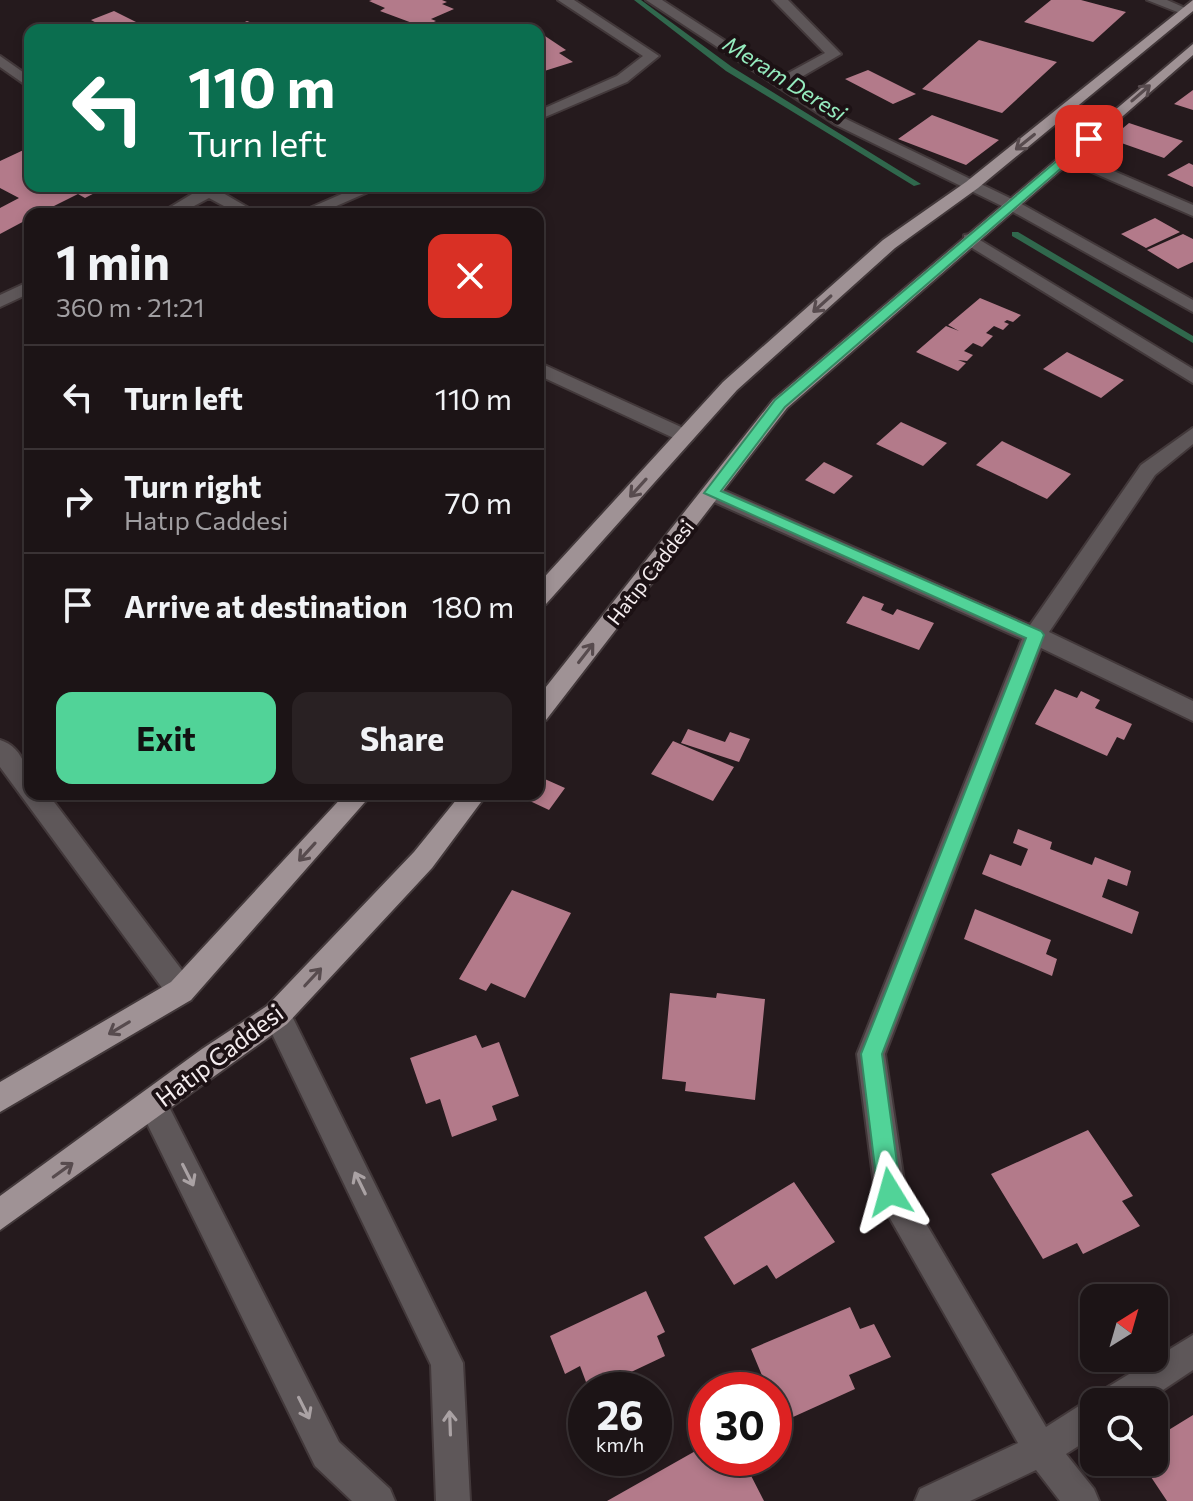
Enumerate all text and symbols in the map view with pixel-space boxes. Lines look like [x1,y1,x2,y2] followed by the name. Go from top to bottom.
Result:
[719,30,852,127] water label: Meram Deresi
[188,51,335,120] text: 110 m
[56,56,160,160] icon: left
[1131,85,1151,103] one-way arrow
[1055,105,1123,173] pin
[1067,117,1111,161] icon: arrive
[188,120,327,164] text: Turn left
[1015,133,1036,151] one-way arrow
[56,231,170,290] text: 1 min
[428,234,512,318] button: close
[56,291,205,322] text: 360 m · 21:21
[812,295,832,313] one-way arrow
[56,375,100,419] icon: left
[124,379,243,416] text: Turn left
[435,379,512,416] text: 110 m
[124,467,261,504] text: Turn right
[629,477,647,497] one-way arrow
[56,479,100,523] icon: right
[445,483,512,520] text: 70 m
[124,504,288,535] text: Hatıp Caddesi
[602,515,698,629] street label: Hatıp Caddesi
[56,583,100,627] icon: arrive
[124,587,408,624] text: Arrive at destination
[432,587,514,624] text: 180 m
[578,643,595,664] one-way arrow
[56,692,276,784] button: Exit
[292,692,512,784] button: Share
[299,841,317,861] one-way arrow
[303,967,322,987] one-way arrow
[150,998,288,1112] street label: Hatıp Caddesi
[108,1020,131,1036] one-way arrow
[848,1150,932,1234] position arrow
[52,1162,74,1178] one-way arrow
[180,1163,196,1187] one-way arrow
[352,1172,367,1196] one-way arrow
[1080,1284,1168,1372] north arrow
[1080,1284,1168,1476] map controls
[688,1372,792,1476] speed limit sign: 30
[1080,1388,1168,1476] button: search
[596,1389,644,1438] text: 26
[297,1395,312,1419] one-way arrow
[442,1410,457,1437] one-way arrow
[596,1432,644,1456] text: km/h

